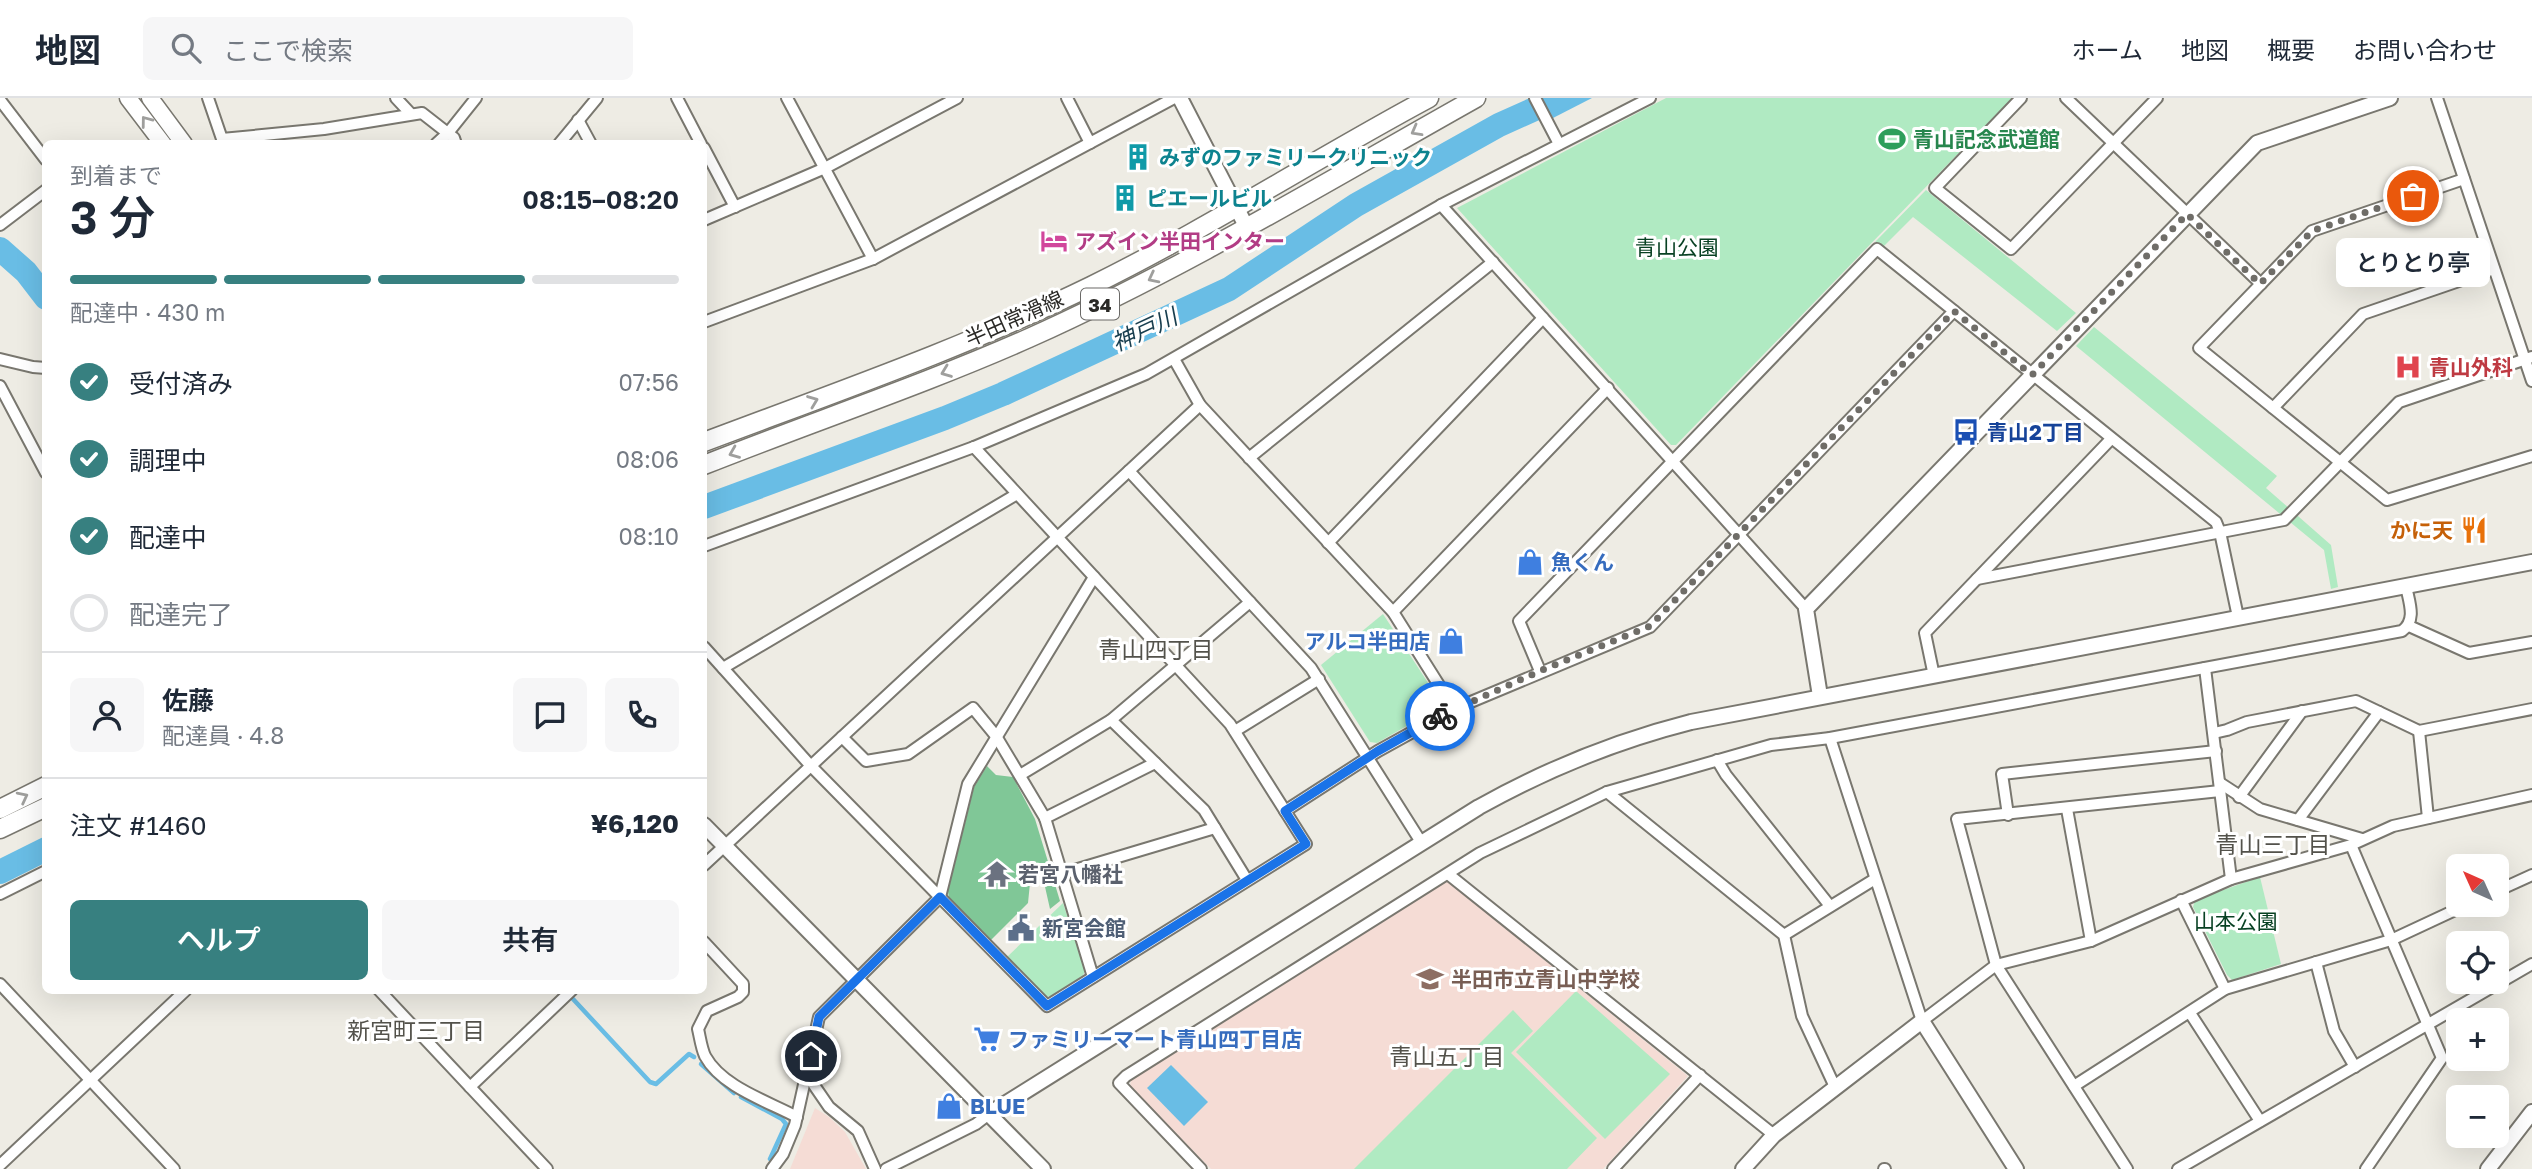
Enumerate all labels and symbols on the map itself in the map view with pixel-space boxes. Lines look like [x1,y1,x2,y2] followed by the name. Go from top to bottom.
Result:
[141,116,154,128] one-way arrow
[1411,123,1424,136] one-way arrow
[1877,124,1907,154] sports icon: 青山記念武道館
[1913,126,2060,152] place label: 青山記念武道館
[1123,142,1153,172] building icon: みずのファミリークリニック
[1159,144,1432,170] place label: みずのファミリークリニック
[2383,166,2443,226] pin
[1110,183,1140,213] building icon: ピエールビル
[1146,185,1272,211] place label: ピエールビル
[1039,226,1069,256] hotel icon: アズイン半田インター
[1075,228,1285,254] place label: アズイン半田インター
[1635,234,1719,260] park label: 青山公園
[2336,238,2490,287] callout: とりとり亭
[1148,269,1160,283] one-way arrow
[961,285,1067,351] street label: 半田常滑線
[1081,288,1119,320] road number: 34
[1107,300,1184,356] water label: 神戸川
[2393,352,2423,382] hospital icon: 青山外科
[2429,354,2513,380] place label: 青山外科
[941,363,953,377] one-way arrow
[806,395,818,409] one-way arrow
[1951,417,1981,447] bus stop icon: 青山2丁目
[1987,419,2084,445] place label: 青山2丁目
[728,445,740,459] one-way arrow
[2459,515,2489,545] restaurant icon: かに天
[2390,517,2453,543] place label: かに天
[1515,547,1545,577] shop icon: 魚くん
[1551,549,1614,575] place label: 魚くん
[1436,626,1466,656] shop icon: アルコ半田店
[1305,628,1430,654] place label: アルコ半田店
[1099,635,1214,663] district label: 青山四丁目
[1405,681,1475,751] courier
[16,792,28,806] one-way arrow
[2216,830,2331,858] district label: 青山三丁目
[2446,854,2510,917] north arrow
[982,859,1012,889] temple icon: 若宮八幡社
[1018,861,1123,887] place label: 若宮八幡社
[2194,908,2278,934] park label: 山本公園
[1006,913,1036,943] public building icon: 新宮会館
[1042,915,1126,941] place label: 新宮会館
[1415,964,1445,994] school or university icon: 半田市立青山中学校
[1451,966,1640,992] place label: 半田市立青山中学校
[347,1016,485,1044] district label: 新宮町三丁目
[972,1024,1002,1054] supermarket icon: ファミリーマート青山四丁目店
[781,1026,841,1086] pin
[1008,1026,1302,1052] place label: ファミリーマート青山四丁目店
[1390,1042,1505,1070] district label: 青山五丁目
[934,1091,964,1121] shop icon: BLUE
[970,1093,1025,1119] place label: BLUE

